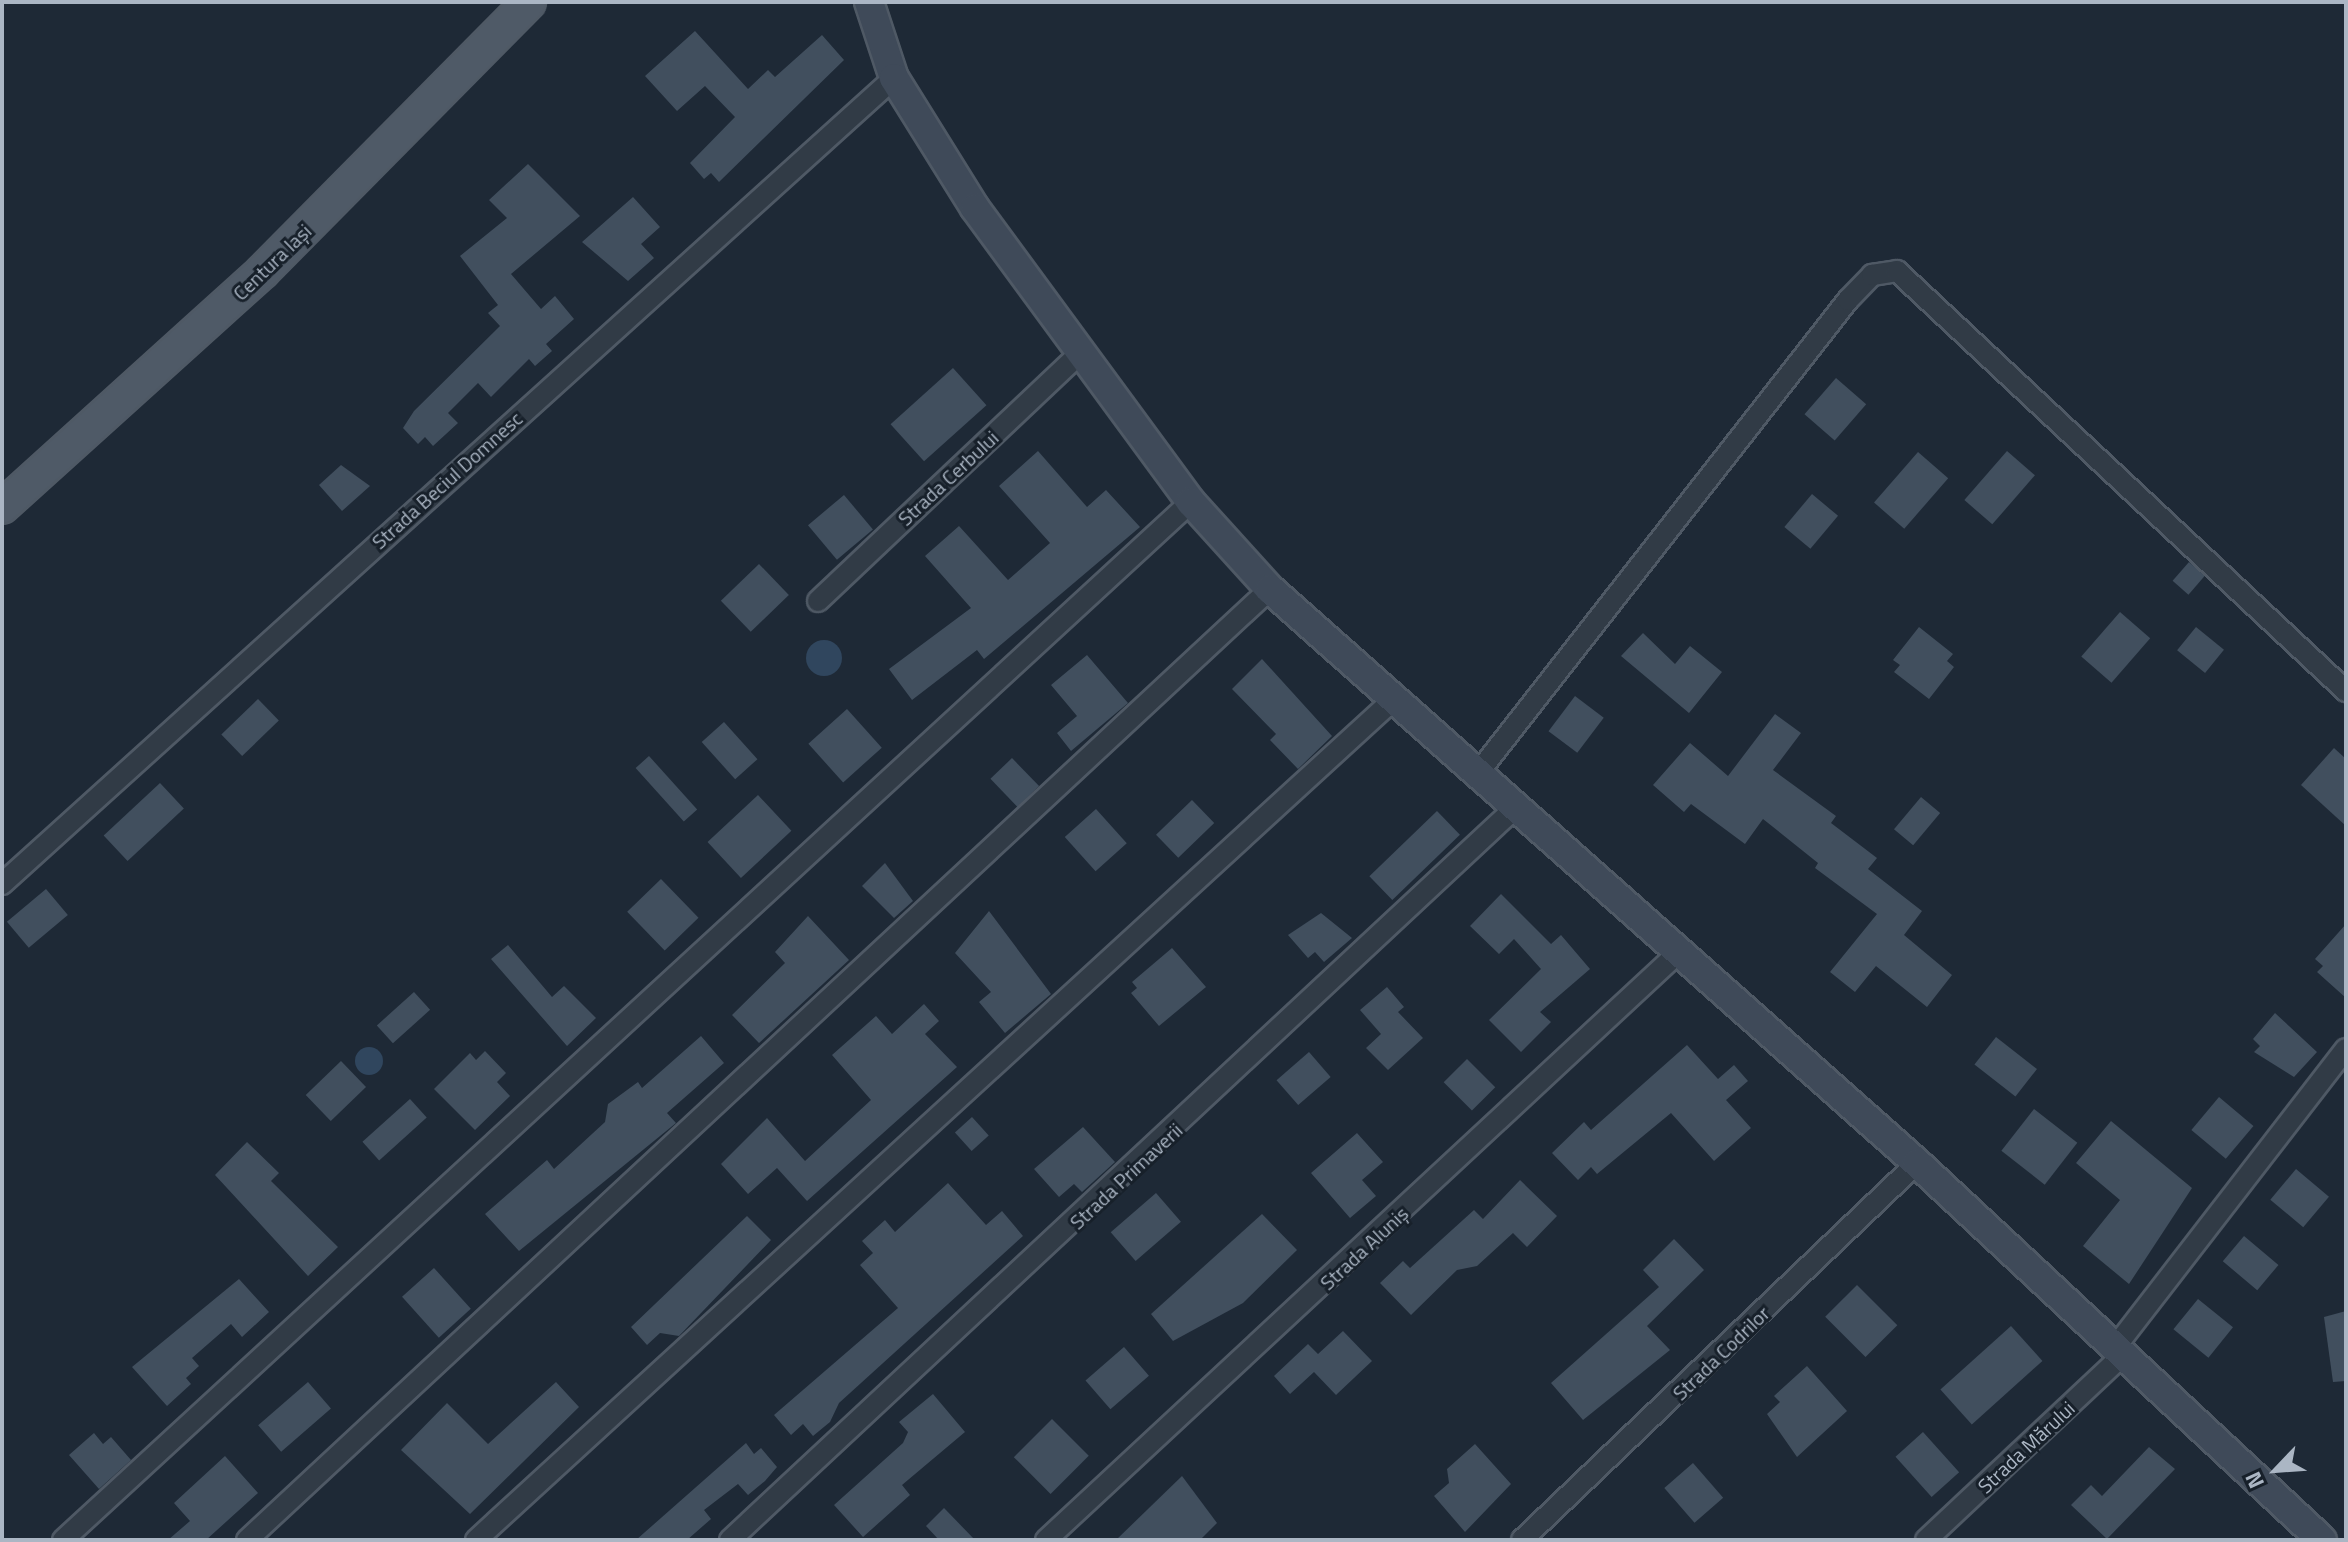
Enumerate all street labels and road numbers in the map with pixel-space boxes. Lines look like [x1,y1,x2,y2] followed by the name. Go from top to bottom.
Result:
[228,219,316,305] street label: Centura Iași
[367,406,527,554] street label: Strada Beciul Domnesc
[893,426,1003,530] street label: Strada Cerbului
[1065,1118,1187,1234] street label: Strada Primaverii
[1315,1201,1413,1295] street label: Strada Aluniș
[1668,1301,1774,1405] street label: Strada Codrilor
[1973,1396,2079,1498] street label: Strada Mărului

